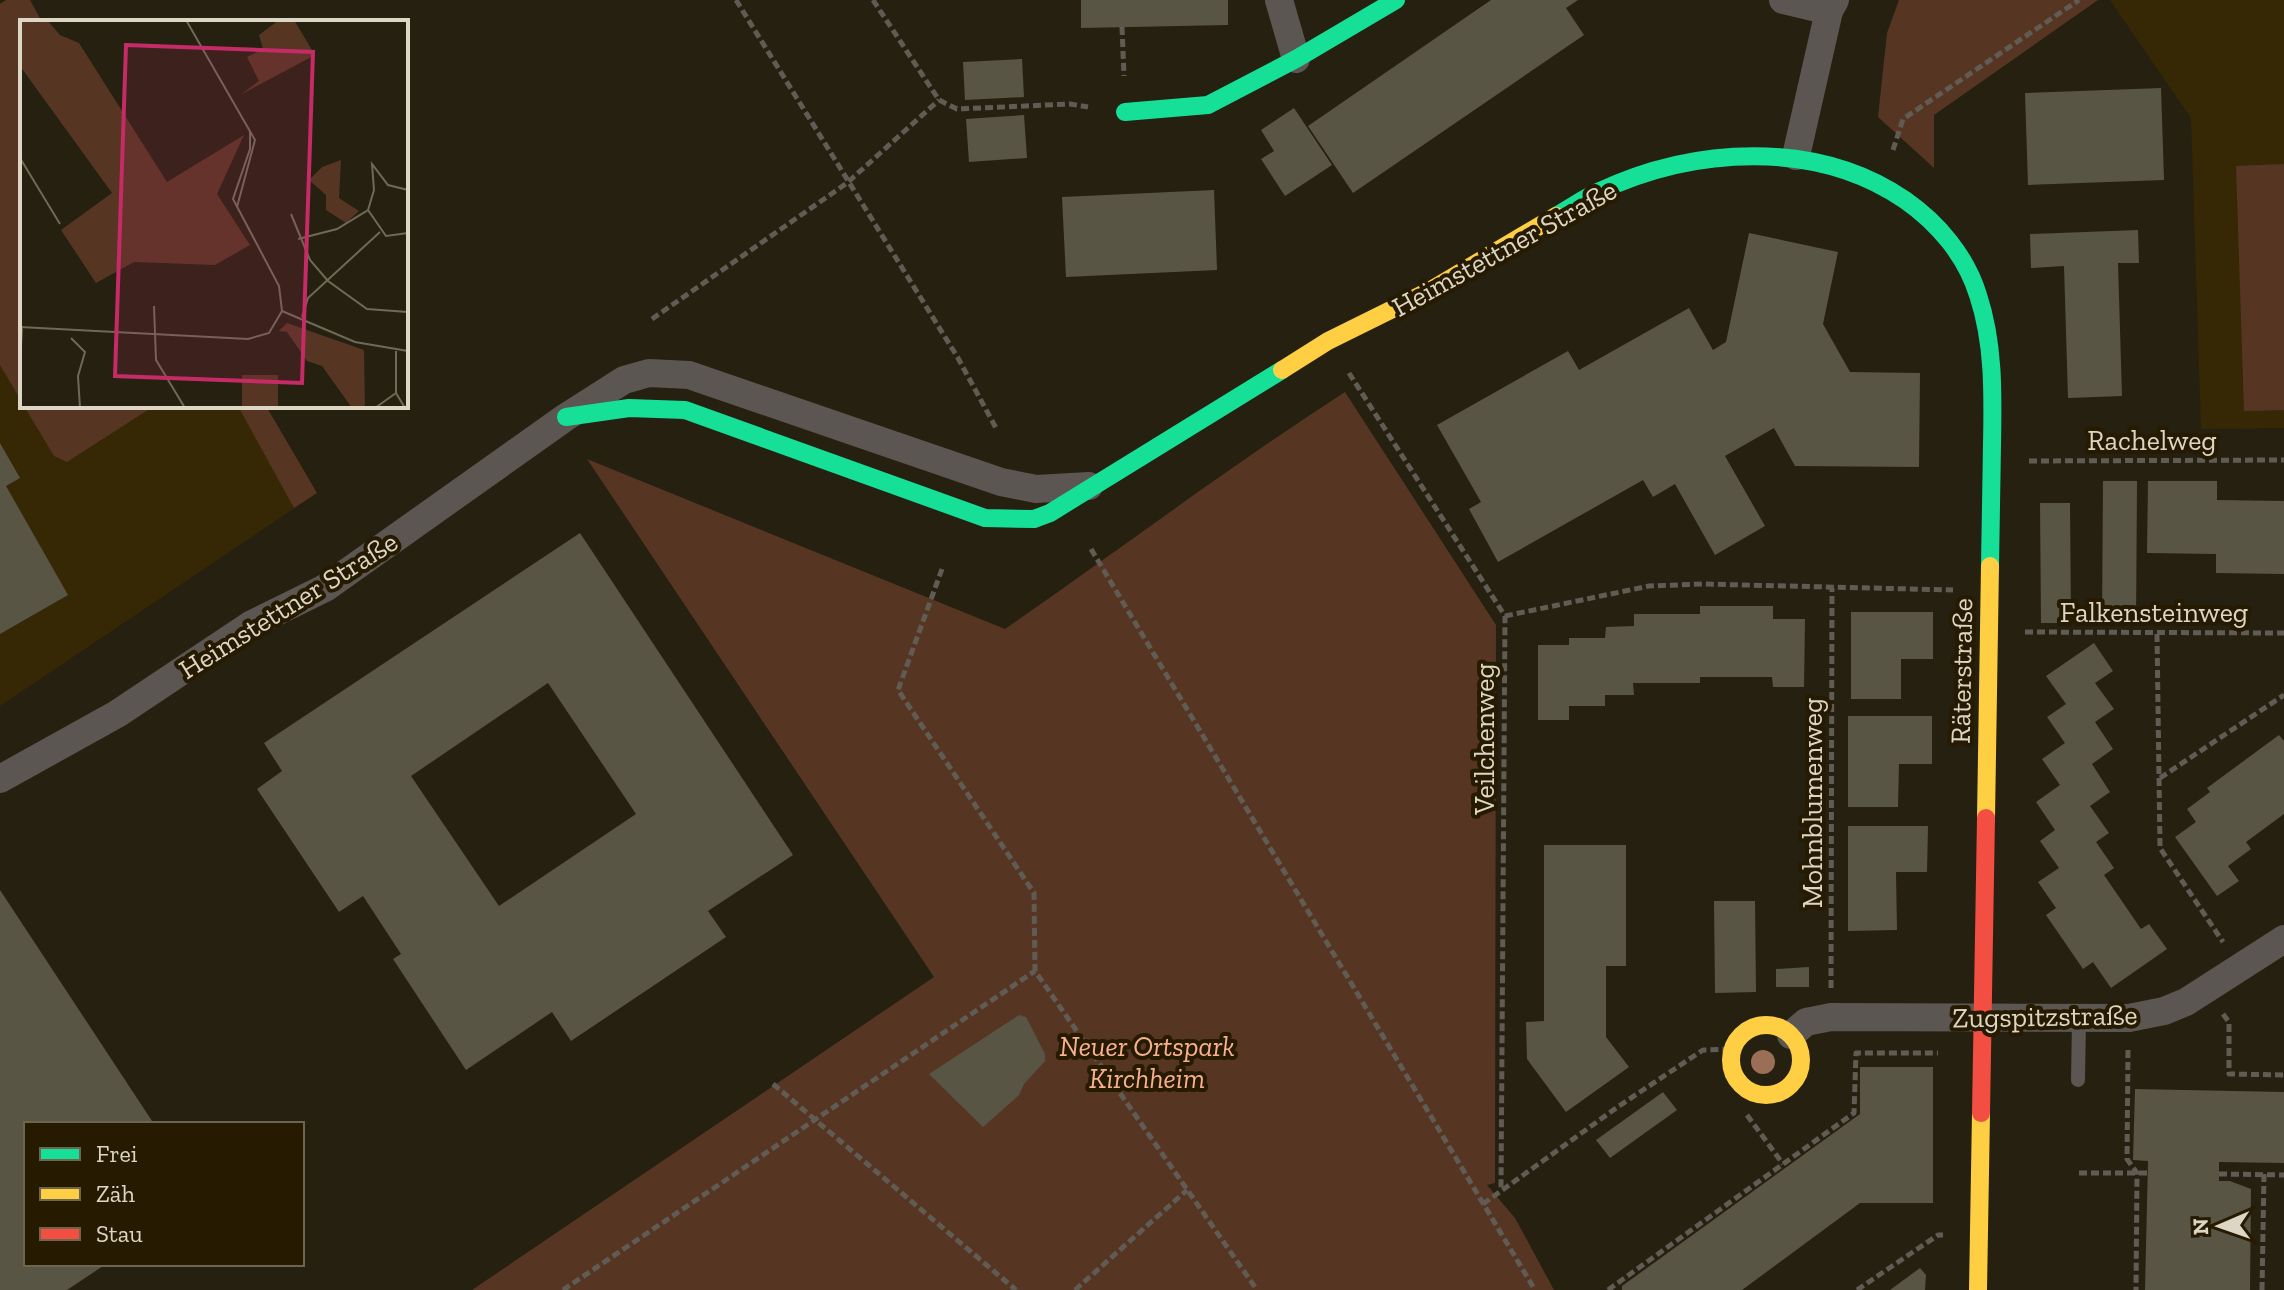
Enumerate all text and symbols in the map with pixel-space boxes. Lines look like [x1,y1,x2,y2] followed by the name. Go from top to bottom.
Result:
[20,20,408,408] inset map
[1386,173,1622,324] street label: Heimstettner Straße
[2087,424,2217,457] street label: Rachelweg
[173,525,403,686] street label: Heimstettner Straße
[2060,596,2248,629] street label: Falkensteinweg
[1944,598,1979,744] street label: Räterstraße
[1468,663,1501,816] street label: Veilchenweg
[1796,698,1829,908] street label: Mohnblumenweg
[1952,998,2138,1035] street label: Zugspitzstraße
[1059,1030,1235,1095] park label: Neuer Ortspark Kirchheim
[24,1122,304,1266] legend
[96,1139,138,1168] text: Frei
[96,1179,135,1208] text: Zäh
[2180,1186,2260,1266] north arrow
[2187,1218,2214,1236] text: N
[96,1219,143,1248] text: Stau

